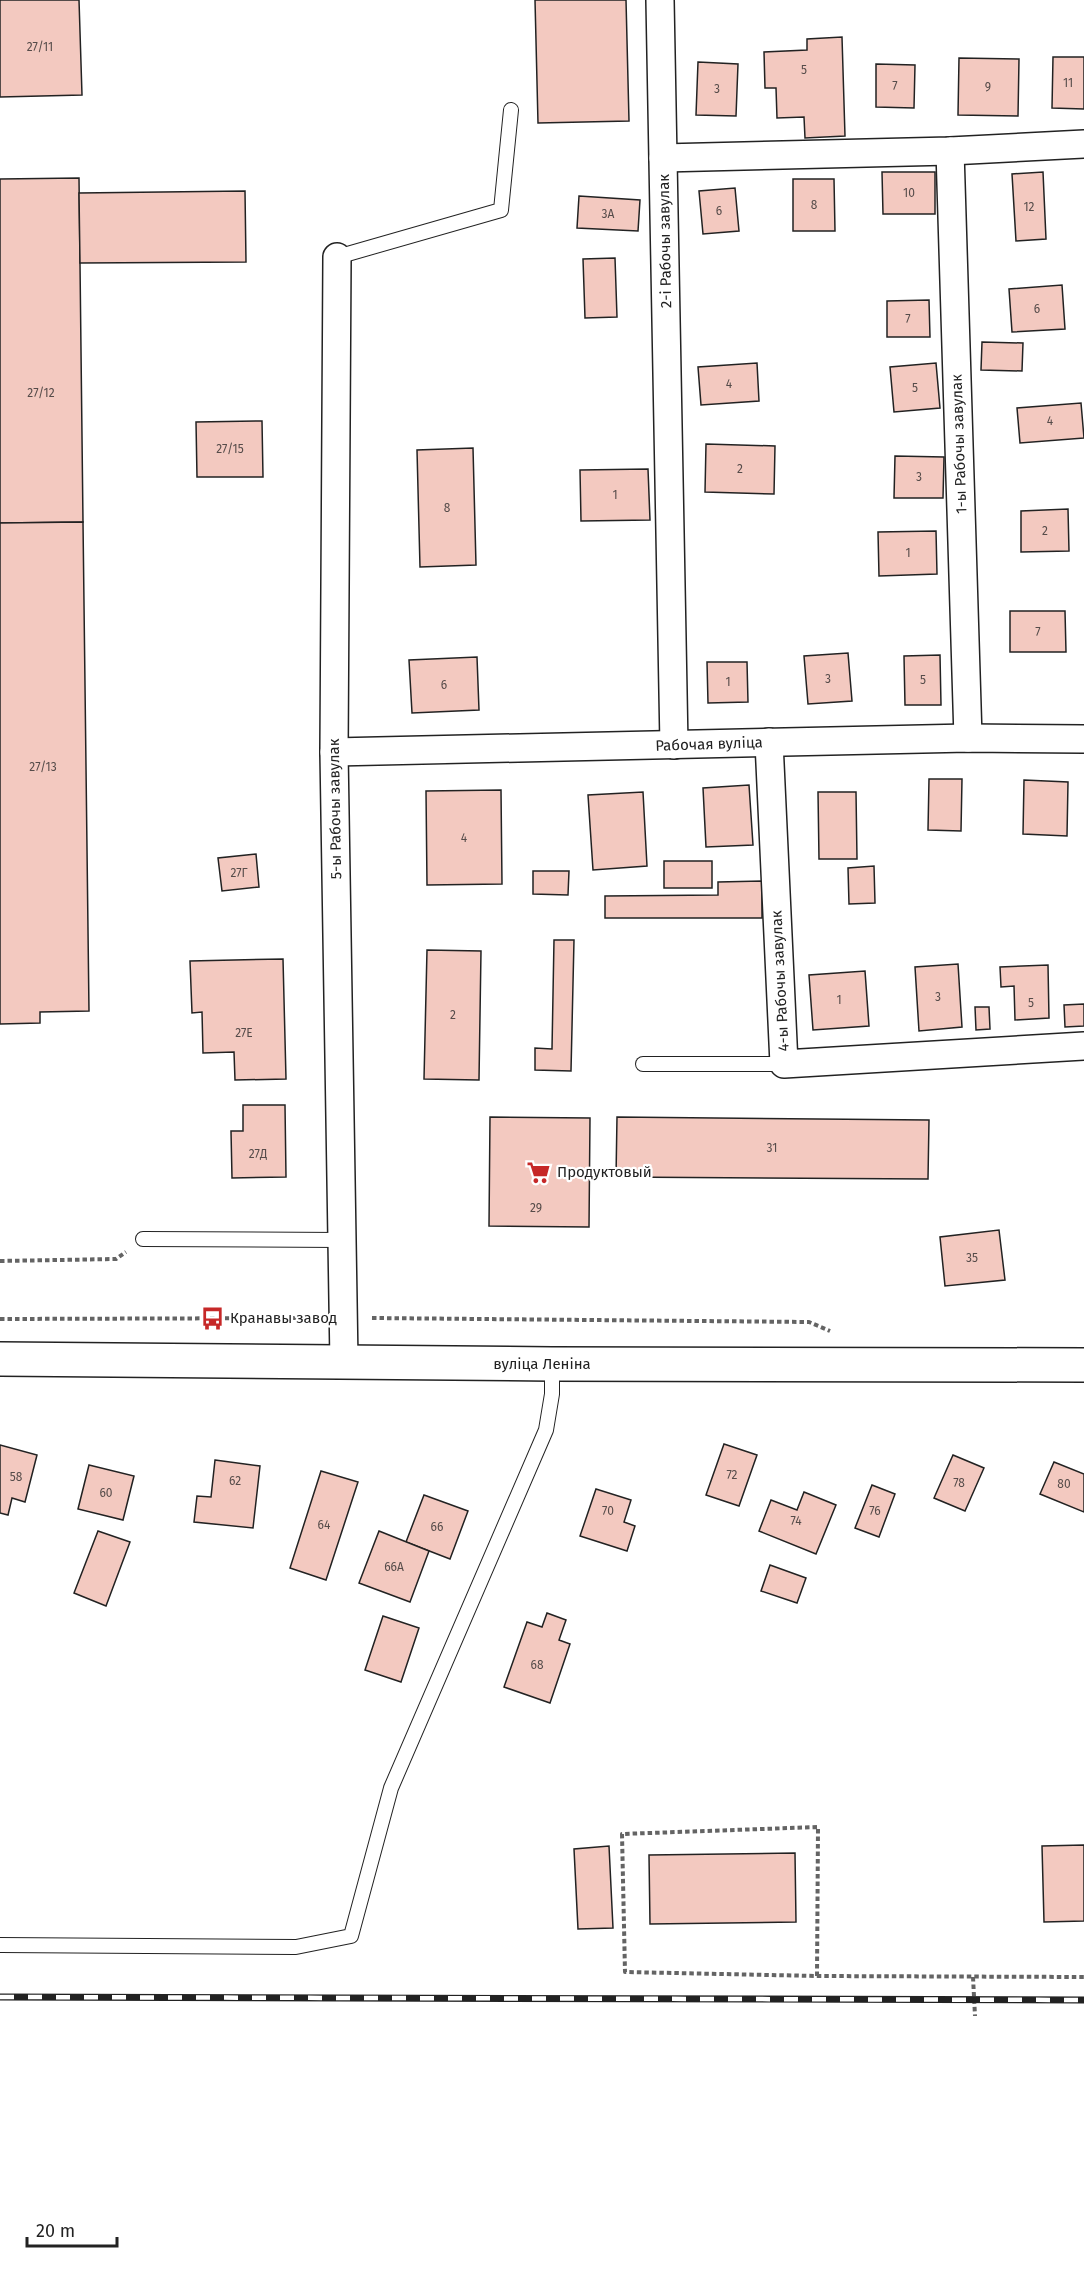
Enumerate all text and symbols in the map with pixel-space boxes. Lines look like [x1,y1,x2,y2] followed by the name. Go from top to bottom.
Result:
[27,40,53,54] house number: 27/11
[801,63,807,77] house number: 5
[1063,76,1073,90] house number: 11
[892,79,898,93] house number: 7
[985,80,991,94] house number: 9
[714,82,720,96] house number: 3
[655,174,675,308] street label: 2-і Рабочы завулак
[903,186,915,200] house number: 10
[811,198,818,212] house number: 8
[1023,200,1035,214] house number: 12
[716,204,722,218] house number: 6
[602,207,615,221] house number: 3А
[1034,302,1040,316] house number: 6
[905,312,911,326] house number: 7
[948,374,970,514] street label: 1-ы Рабочы завулак
[726,377,733,391] house number: 4
[912,381,918,395] house number: 5
[27,386,55,400] house number: 27/12
[1047,414,1054,428] house number: 4
[216,442,244,456] house number: 27/15
[737,462,743,476] house number: 2
[916,470,922,484] house number: 3
[612,488,618,502] house number: 1
[444,501,451,515] house number: 8
[1042,524,1048,538] house number: 2
[905,546,911,560] house number: 1
[1035,625,1041,639] house number: 7
[825,672,831,686] house number: 3
[920,673,926,687] house number: 5
[725,675,731,689] house number: 1
[441,678,447,692] house number: 6
[655,733,763,755] street label: Рабочая вуліца
[325,738,345,880] street label: 5-ы Рабочы завулак
[29,760,57,774] house number: 27/13
[461,831,468,845] house number: 4
[230,866,248,880] house number: 27Г
[767,910,793,1052] street label: 4-ы Рабочы завулак
[935,990,941,1004] house number: 3
[836,993,842,1007] house number: 1
[1028,996,1034,1010] house number: 5
[450,1008,456,1022] house number: 2
[235,1026,253,1040] house number: 27Е
[767,1141,777,1155] house number: 31
[249,1147,267,1161] house number: 27Д
[526,1159,552,1185] supermarket icon: Продуктовый
[557,1163,652,1181] place label: Продуктовый
[530,1201,542,1215] house number: 29
[966,1251,978,1265] house number: 35
[199,1305,225,1331] bus stop icon: Кранавы завод
[230,1309,337,1327] place label: Кранавы завод
[493,1355,591,1373] street label: вуліца Леніна
[726,1468,738,1482] house number: 72
[10,1470,23,1484] house number: 58
[229,1474,241,1488] house number: 62
[953,1476,965,1490] house number: 78
[1057,1477,1071,1491] house number: 80
[99,1486,113,1500] house number: 60
[602,1504,614,1518] house number: 70
[869,1504,881,1518] house number: 76
[790,1514,802,1528] house number: 74
[318,1518,331,1532] house number: 64
[431,1520,443,1534] house number: 66
[384,1560,404,1574] house number: 66А
[530,1658,544,1672] house number: 68
[27,2210,117,2248] scale bar
[36,2220,75,2242] text: 20 m

